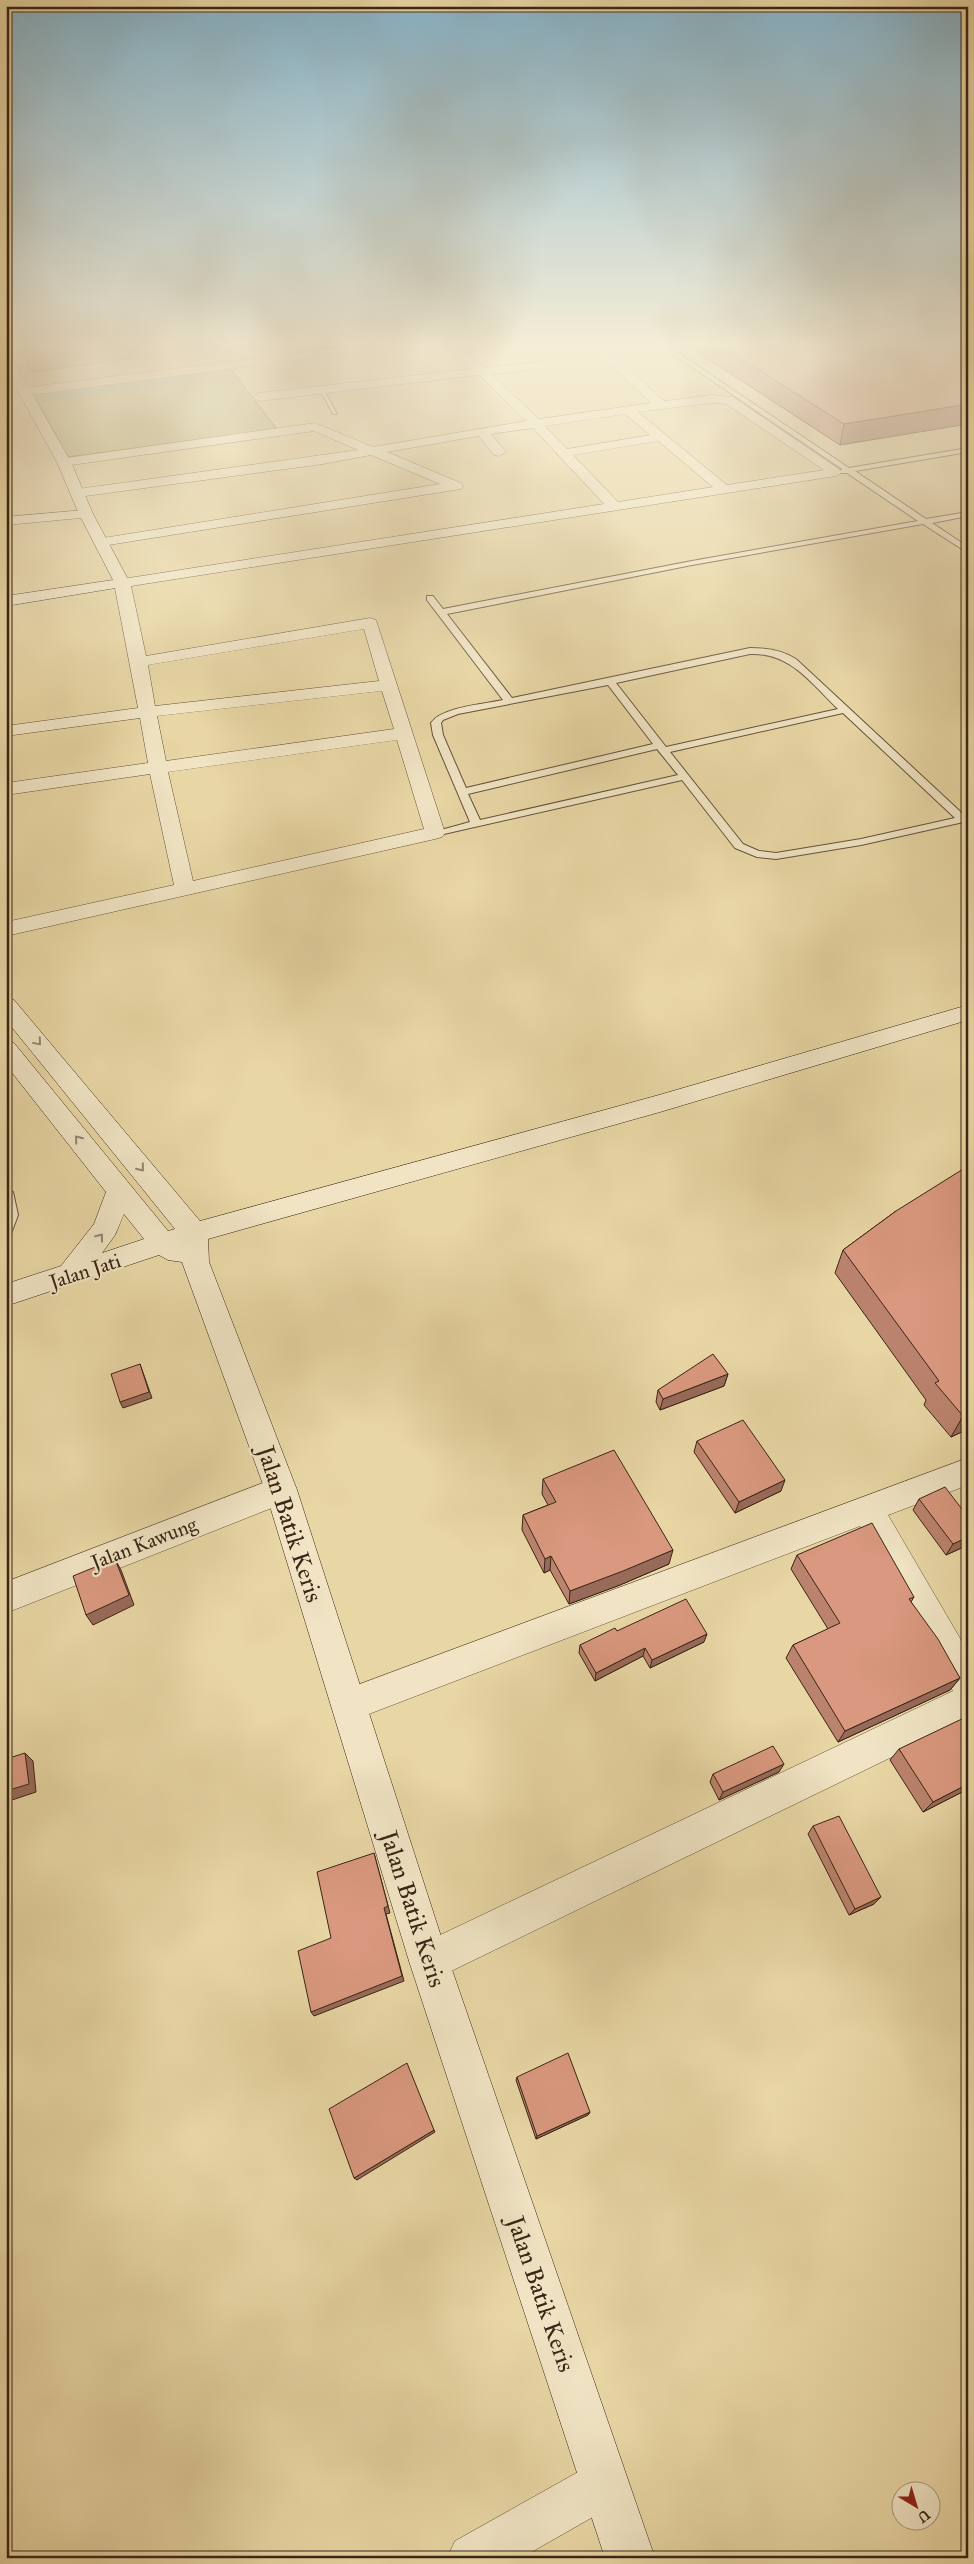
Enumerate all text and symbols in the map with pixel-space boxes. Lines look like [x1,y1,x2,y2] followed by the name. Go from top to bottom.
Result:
[32,1037,41,1046] one-way arrow
[76,1136,84,1145] one-way arrow
[135,1162,143,1171] one-way arrow
[94,1233,103,1243] one-way arrow
[44,1248,125,1295] street label: Jalan Jati
[250,1439,329,1606] street label: Jalan Batik Keris
[86,1512,201,1576] street label: Jalan Kawung
[373,1824,452,1991] street label: Jalan Batik Keris
[499,2209,582,2376] street label: Jalan Batik Keris
[892,2482,942,2532] north arrow
[913,2506,933,2527] text: U

